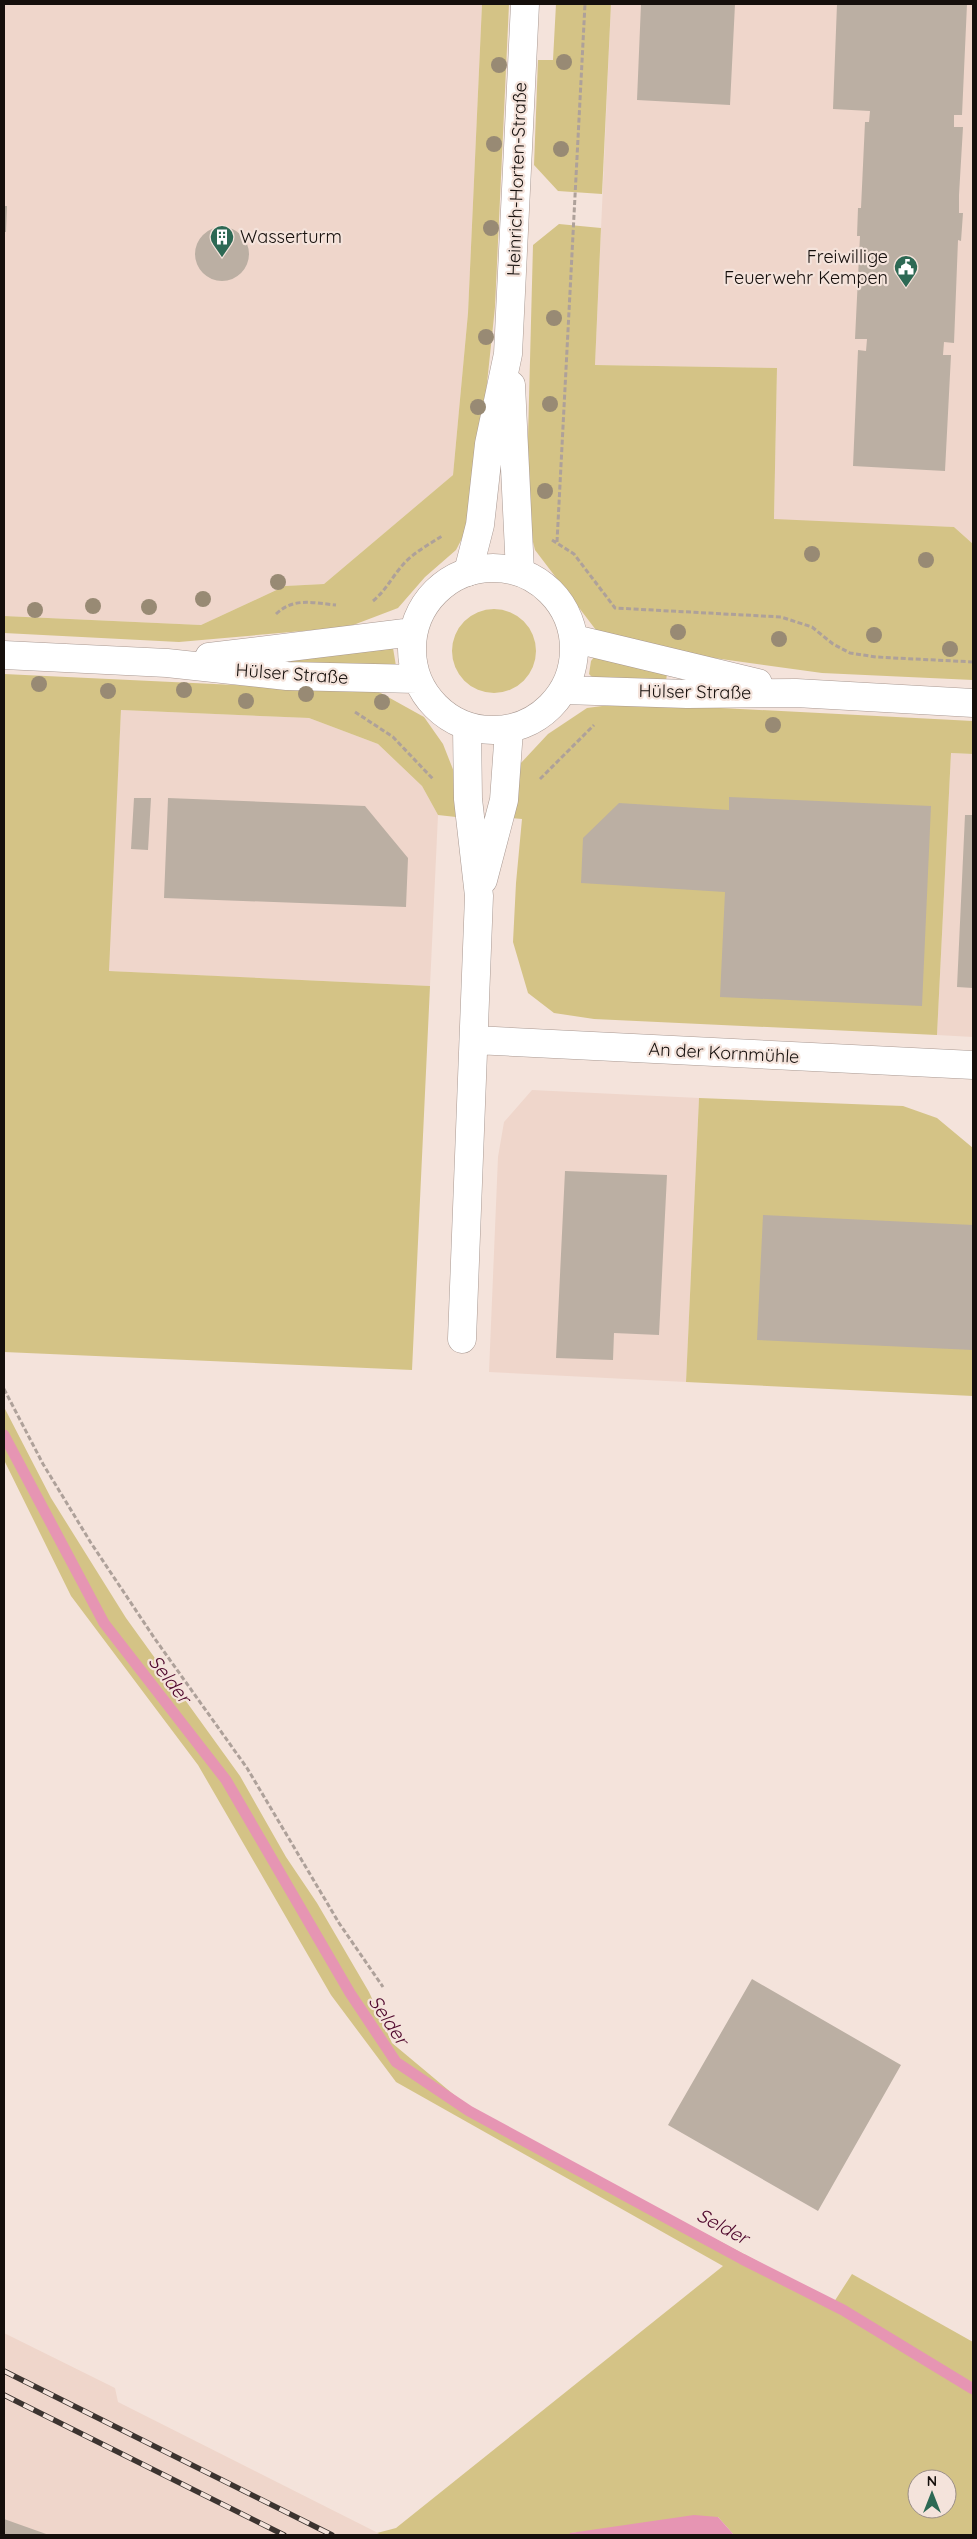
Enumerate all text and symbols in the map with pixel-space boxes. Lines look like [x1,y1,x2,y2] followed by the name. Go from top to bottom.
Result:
[502,82,531,276] street label: Heinrich-Horten-Straße
[209,224,235,258] building icon: Wasserturm
[240,225,342,248] place label: Wasserturm
[724,245,888,289] place label: Freiwillige Feuerwehr Kempen
[893,254,919,288] public building icon: Freiwillige Feuerwehr Kempen
[235,658,349,689] street label: Hülser Straße
[638,679,752,704] street label: Hülser Straße
[648,1037,800,1068] street label: An der Kornmühle
[144,1650,198,1710] water label: Selder
[364,1990,416,2052] water label: Selder
[693,2202,755,2251] water label: Selder
[907,2469,957,2519] north arrow
[927,2472,937,2490] text: N

